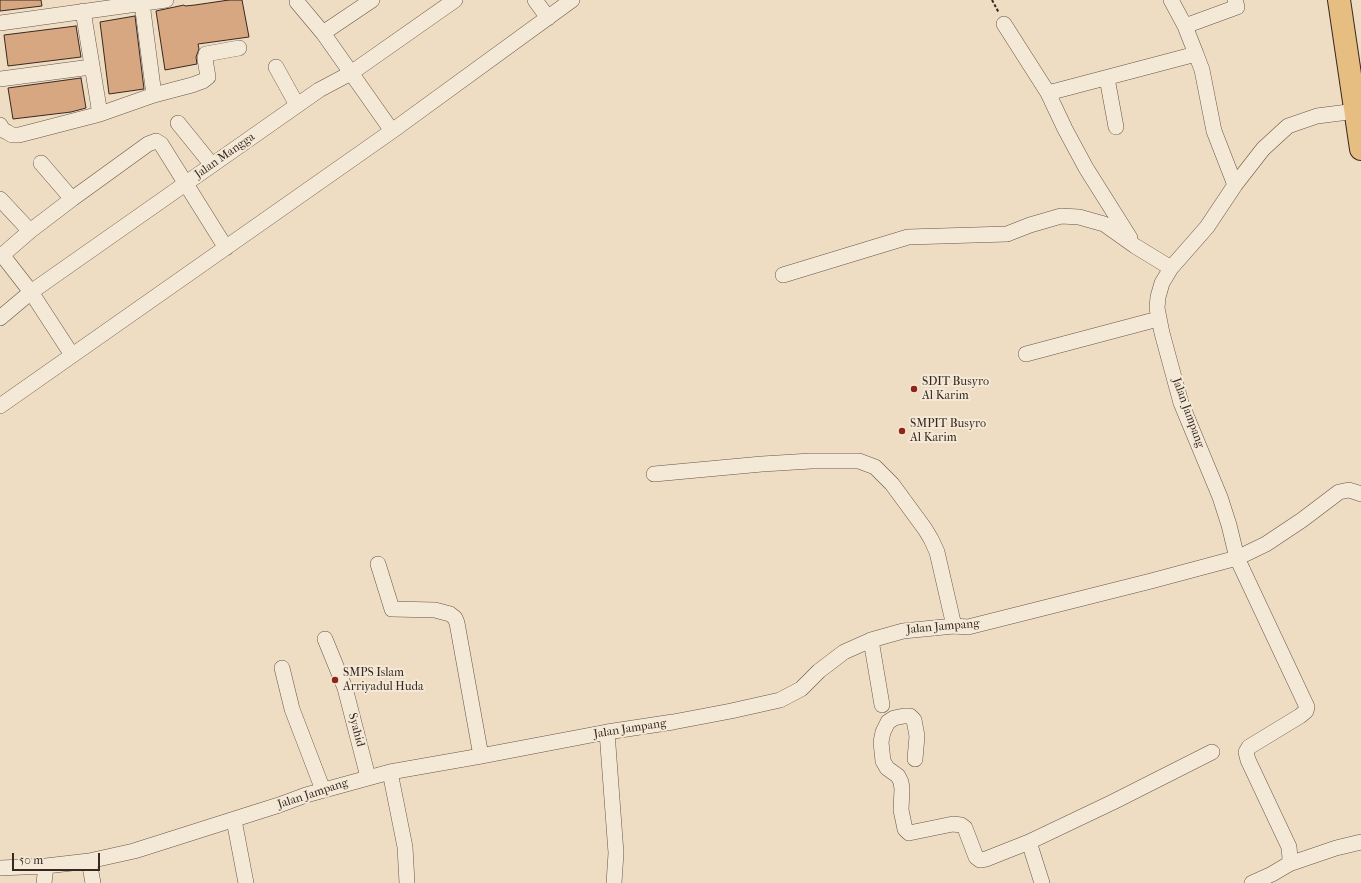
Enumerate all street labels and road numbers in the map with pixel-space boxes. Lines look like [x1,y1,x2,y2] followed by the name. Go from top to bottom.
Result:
[192,130,258,182] street label: Jalan Mangga
[1169,376,1207,450] street label: Jalan Jampang
[906,617,980,637] street label: Jalan Jampang
[345,711,367,749] street label: Syahid
[593,716,667,742] street label: Jalan Jampang
[276,776,350,812] street label: Jalan Jampang

